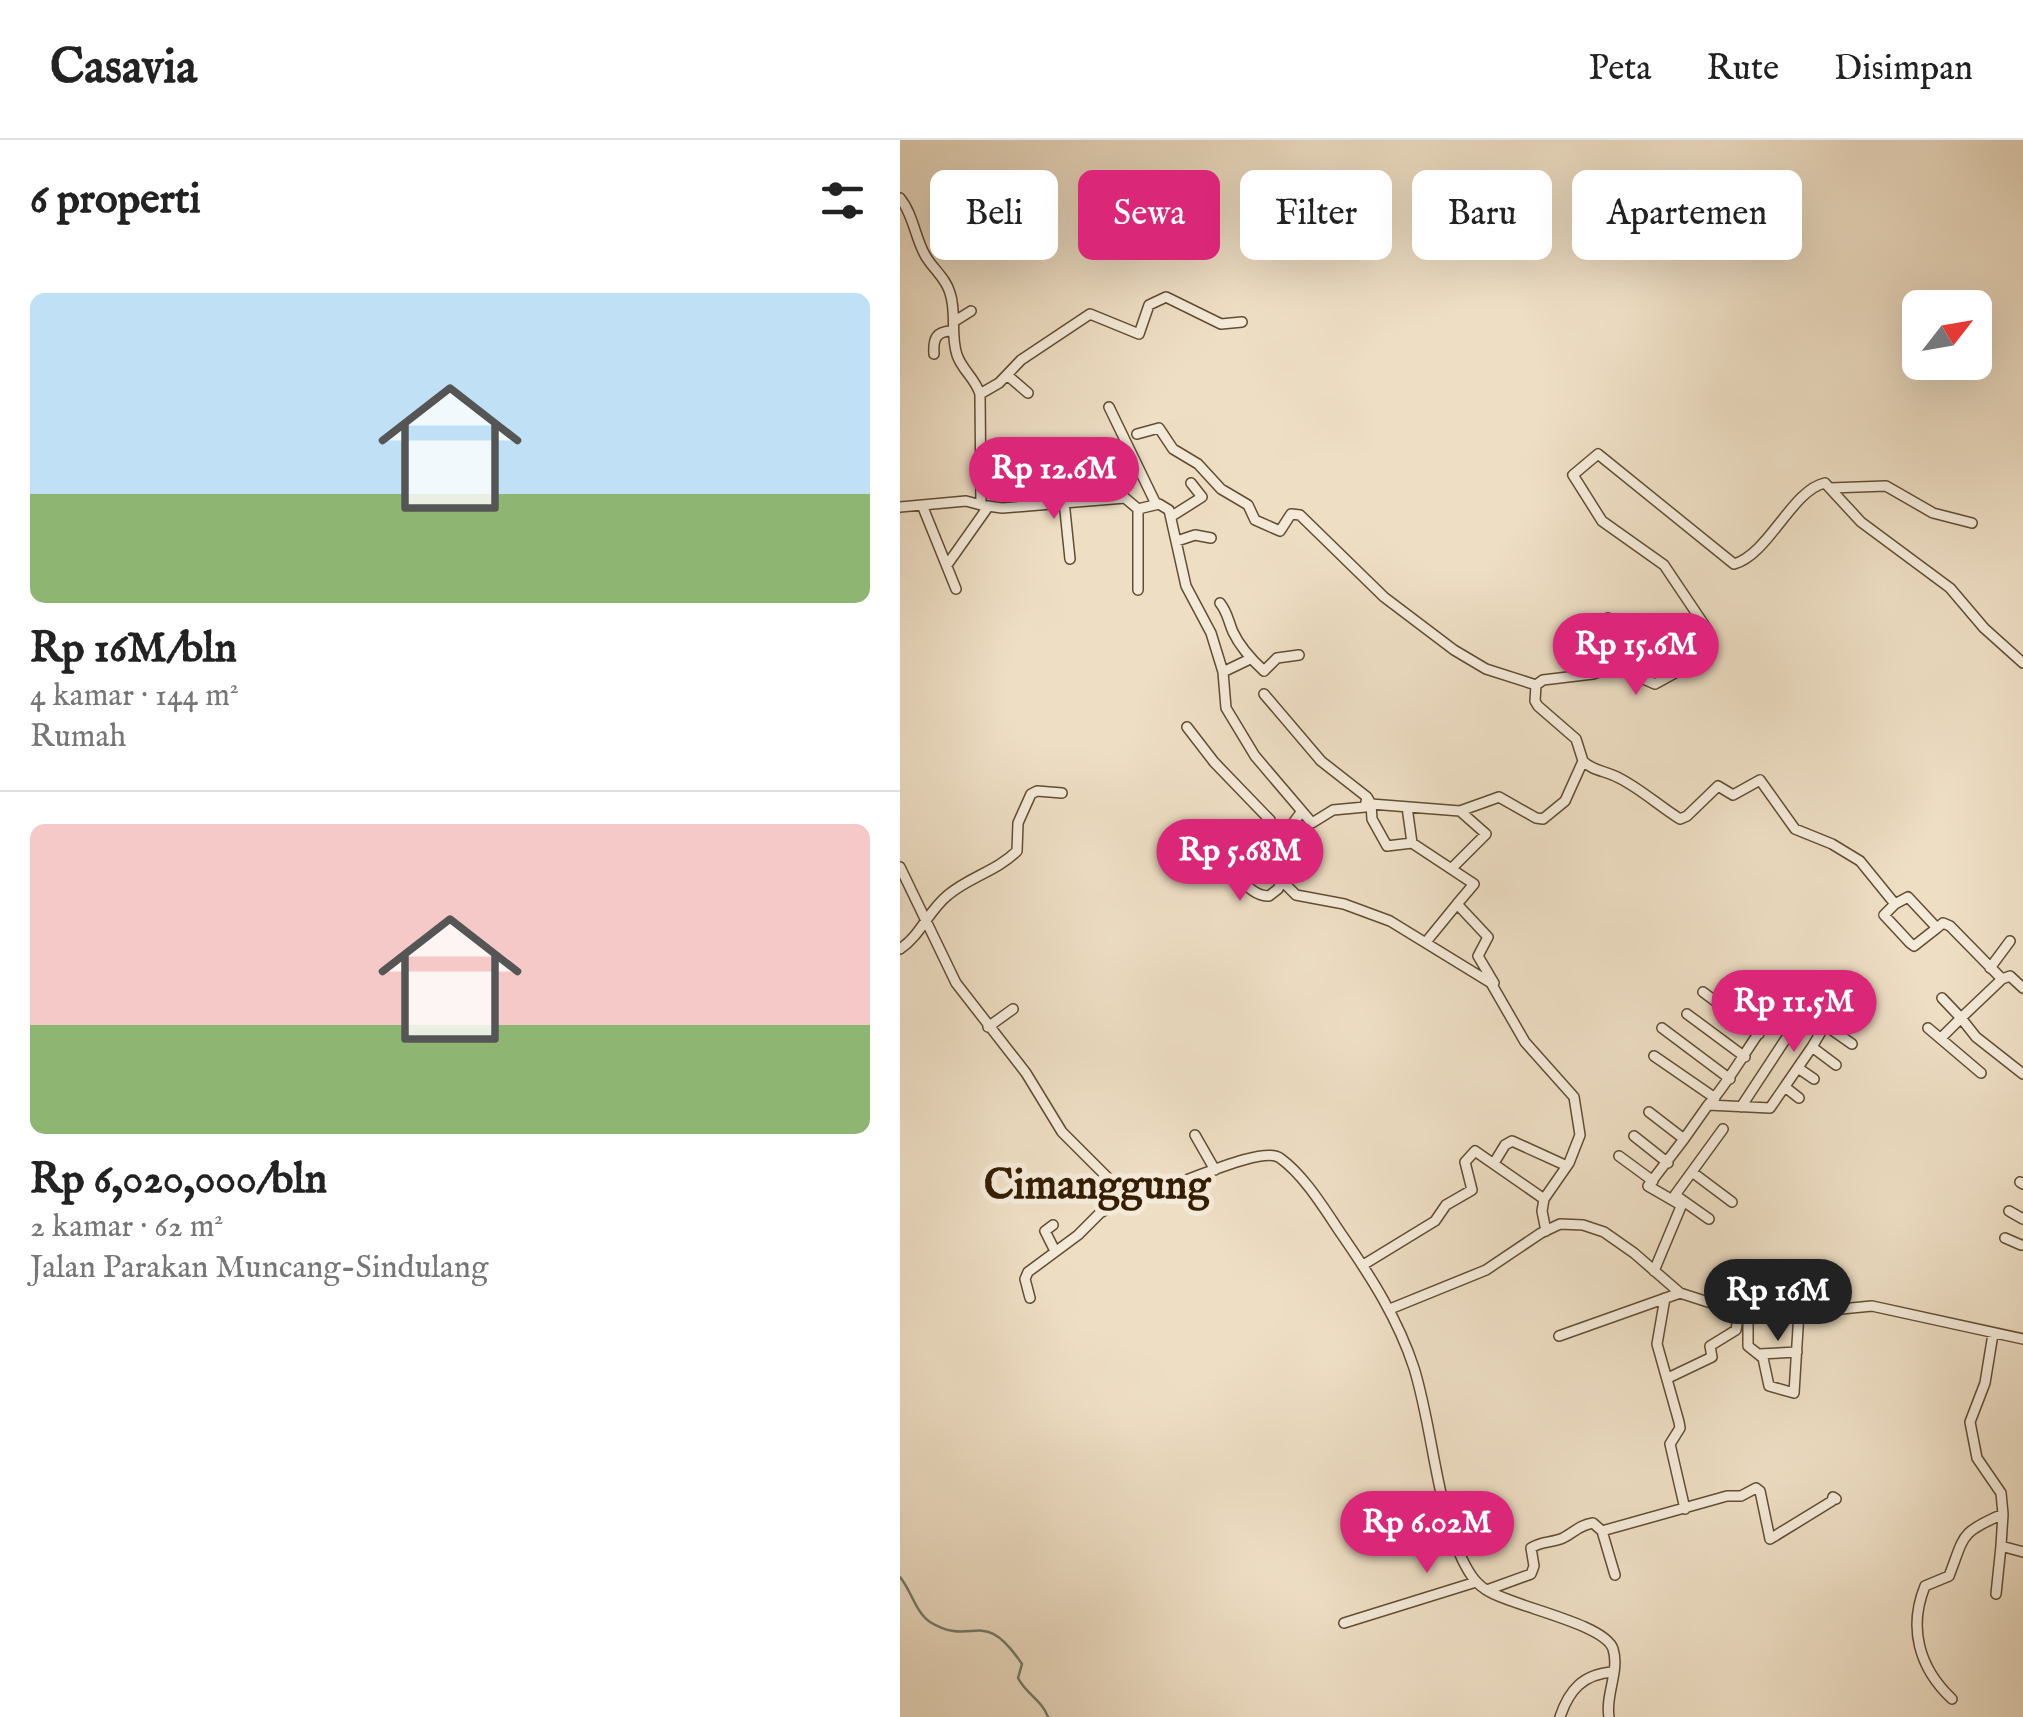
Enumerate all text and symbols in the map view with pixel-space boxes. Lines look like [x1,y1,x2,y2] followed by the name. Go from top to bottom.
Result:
[50,39,197,99] text: Casavia
[1588,47,1651,92] text: Peta
[1706,47,1779,92] text: Rute
[1834,47,1973,92] text: Disimpan
[930,170,1058,260] chip: Beli
[1078,170,1220,260] chip: Sewa
[1240,170,1392,260] chip: Filter
[1412,170,1552,260] chip: Baru
[1572,170,1802,260] chip: Apartemen
[815,173,870,228] icon: filters
[30,174,201,227] text: 6 properti
[1902,290,1992,380] north arrow
[1902,290,1992,380] map controls
[360,358,540,538] icon: home
[951,437,1157,522] pin: Rp 12.6M
[991,449,1117,490] text: Rp 12.6M
[1533,613,1739,698] pin: Rp 15.6M
[30,623,237,676] text: Rp 16M/bln
[1575,625,1697,666] text: Rp 15.6M
[30,676,239,717] text: 4 kamar · 144 m²
[30,717,126,758] text: Rumah
[1137,819,1343,904] pin: Rp 5.68M
[1178,831,1302,872] text: Rp 5.68M
[360,889,540,1069] icon: home
[1691,970,1897,1055] pin: Rp 11.5M
[1734,982,1854,1023] text: Rp 11.5M
[30,1154,327,1207] text: Rp 6,020,000/bln
[984,1160,1211,1213] district label: Cimanggung
[30,1207,223,1248] text: 2 kamar · 62 m²
[30,1248,488,1289] text: Jalan Parakan Muncang-Sindulang
[1697,1259,1859,1344] pin: Rp 16M
[1726,1271,1830,1312] text: Rp 16M
[1324,1491,1530,1576] pin: Rp 6.02M
[1362,1503,1492,1544] text: Rp 6.02M

